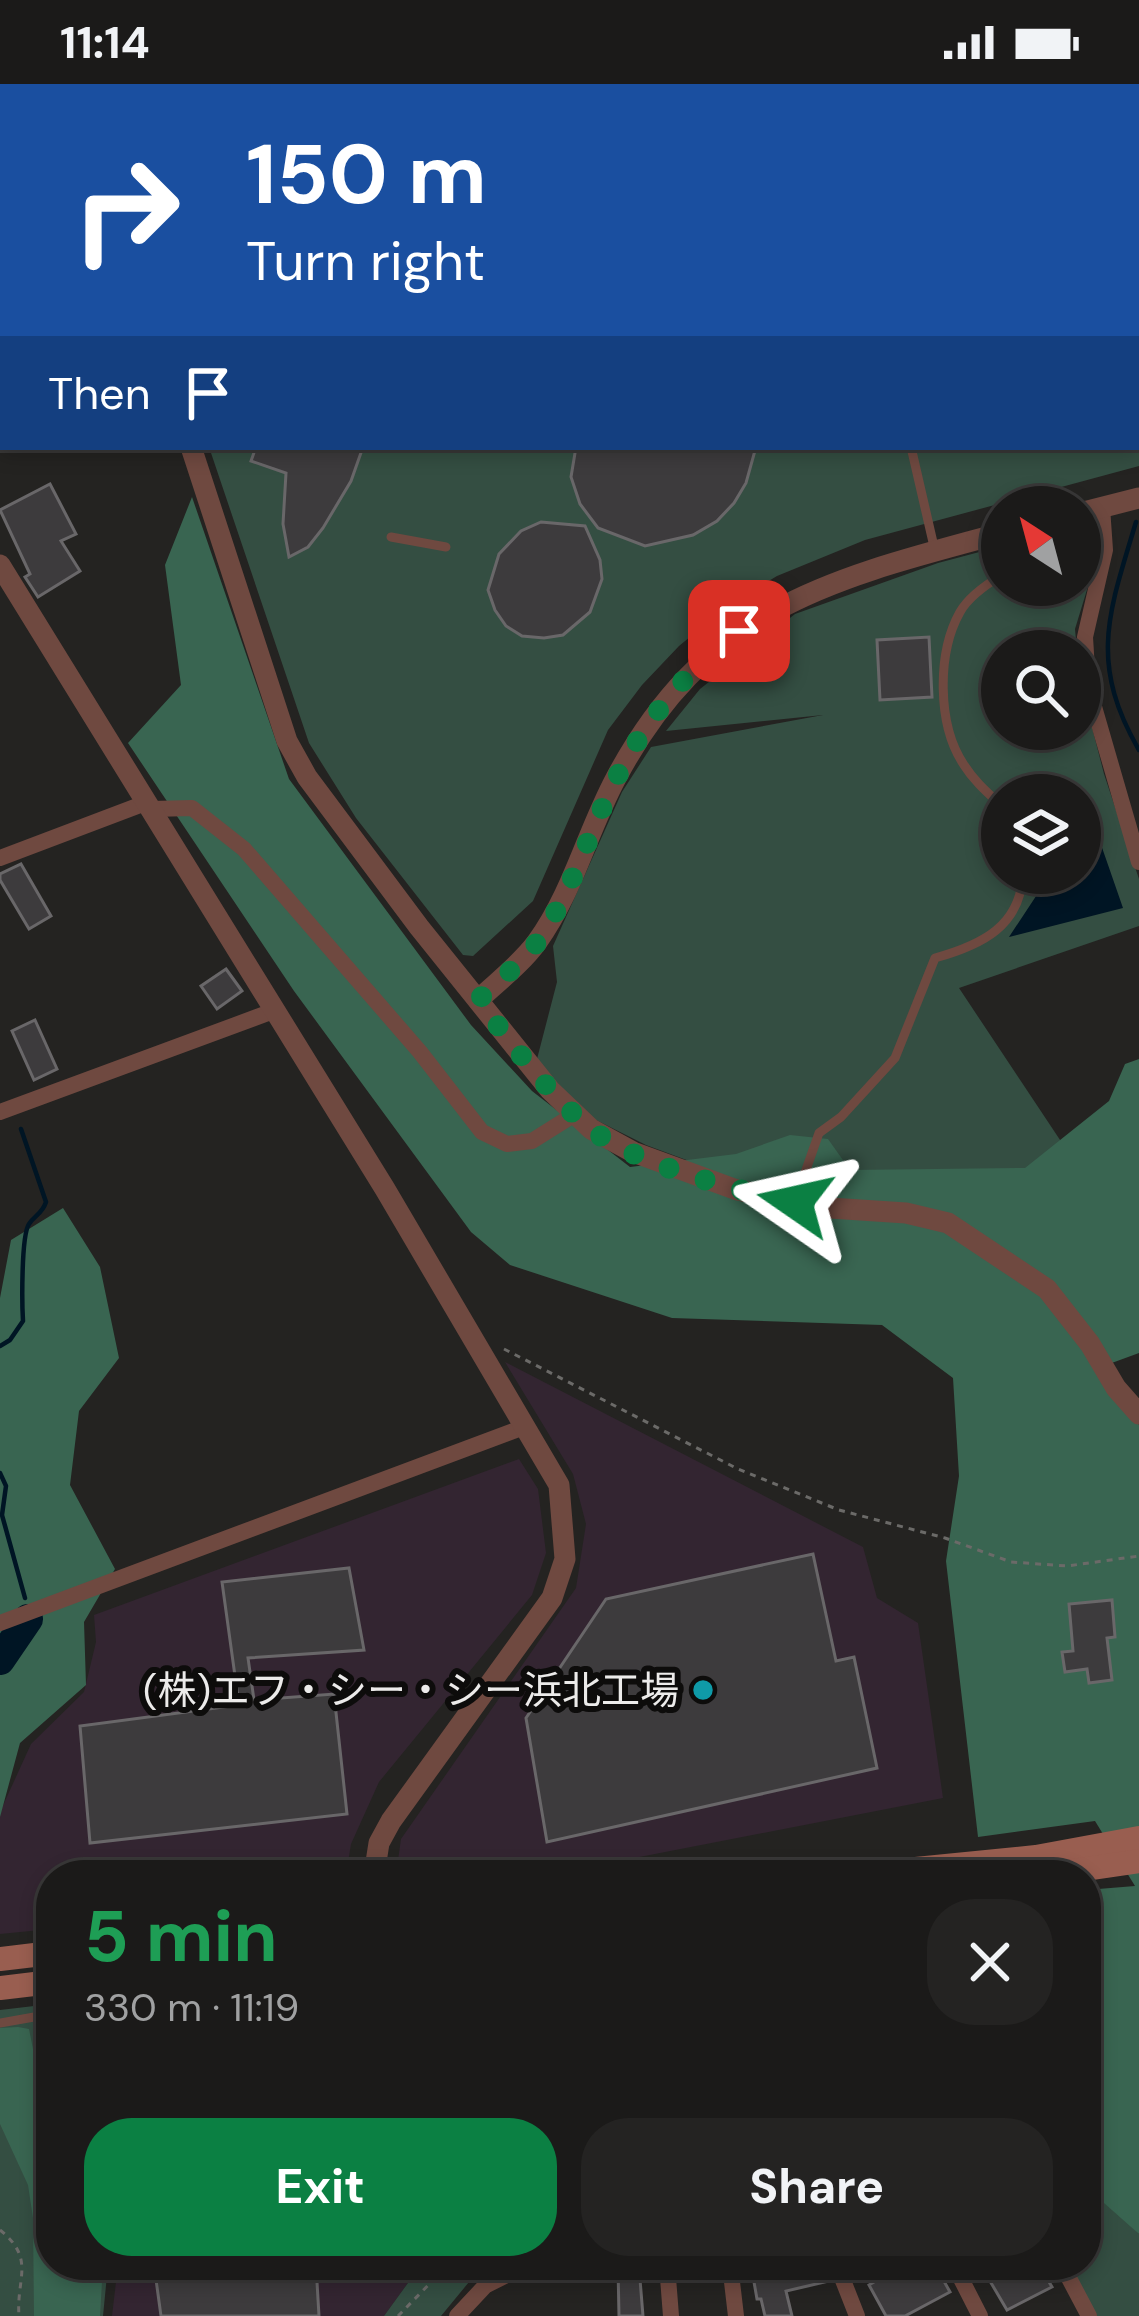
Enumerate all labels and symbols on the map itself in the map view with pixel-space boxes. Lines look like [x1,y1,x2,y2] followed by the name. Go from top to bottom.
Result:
[981,486,1101,606] north arrow
[688,580,790,682] pin
[732,1139,858,1265] position arrow
[143,1665,679,1716] place label: (株)エフ・シー・シー浜北工場
[690,1677,716,1703] marker: (株)エフ・シー・シー浜北工場

